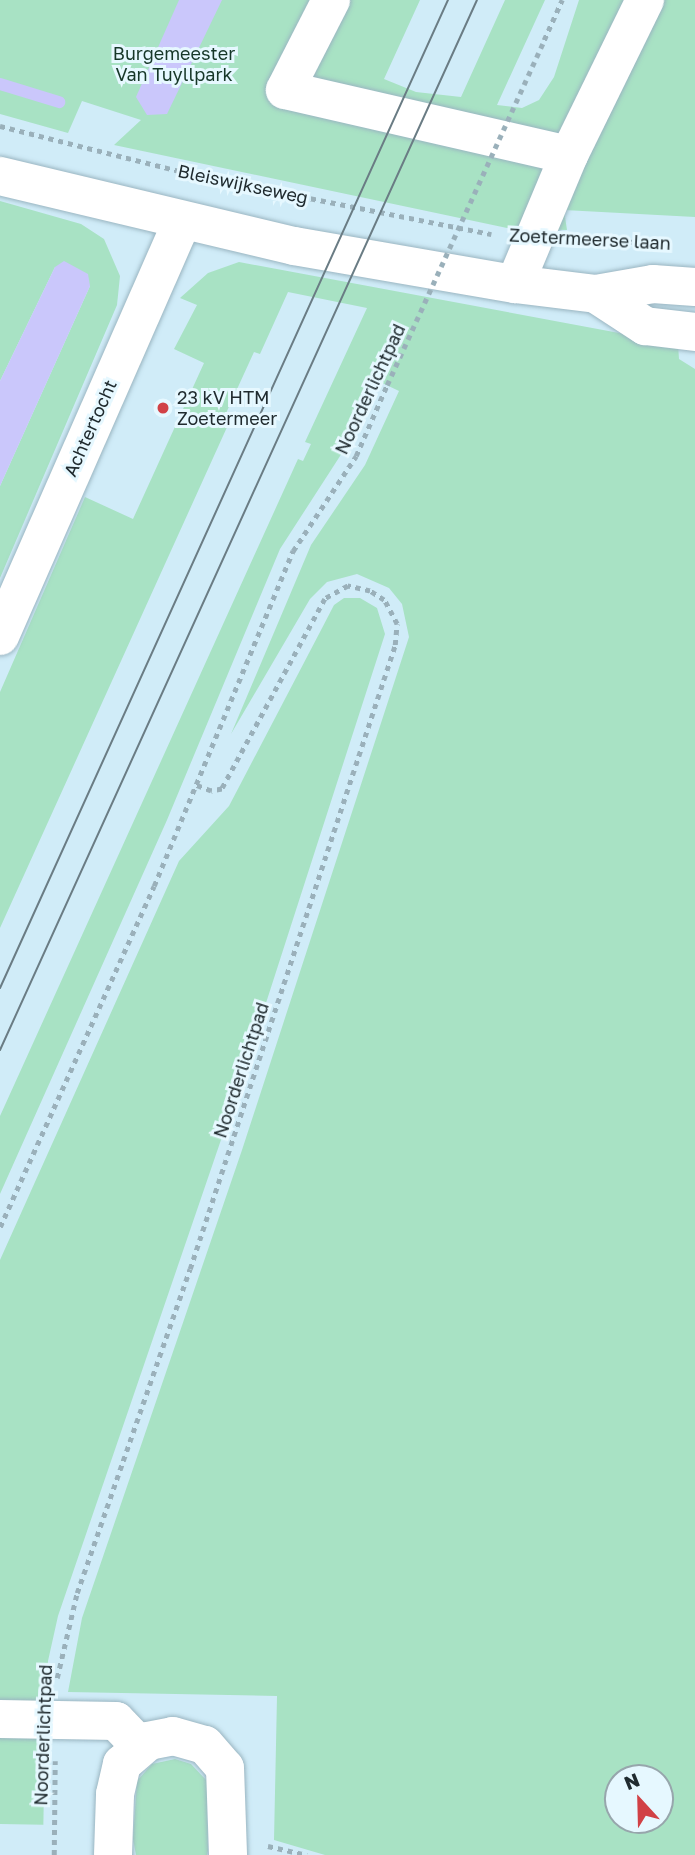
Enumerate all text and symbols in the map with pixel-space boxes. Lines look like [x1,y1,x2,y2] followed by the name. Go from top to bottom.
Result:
[113,43,235,86] park label: Burgemeester Van Tuyllpark
[176,160,310,208] street label: Bleiswijkseweg
[509,224,671,254] street label: Zoetermeerse laan
[330,320,410,458] street label: Noorderlichtpad
[59,376,121,480] street label: Achtertocht
[177,387,277,430] place label: 23 kV HTM Zoetermeer
[155,400,171,416] marker: 23 kV HTM Zoetermeer
[209,999,273,1141] street label: Noorderlichtpad
[30,1664,56,1806] street label: Noorderlichtpad
[604,1764,674,1834] north arrow
[621,1768,643,1794] text: N

